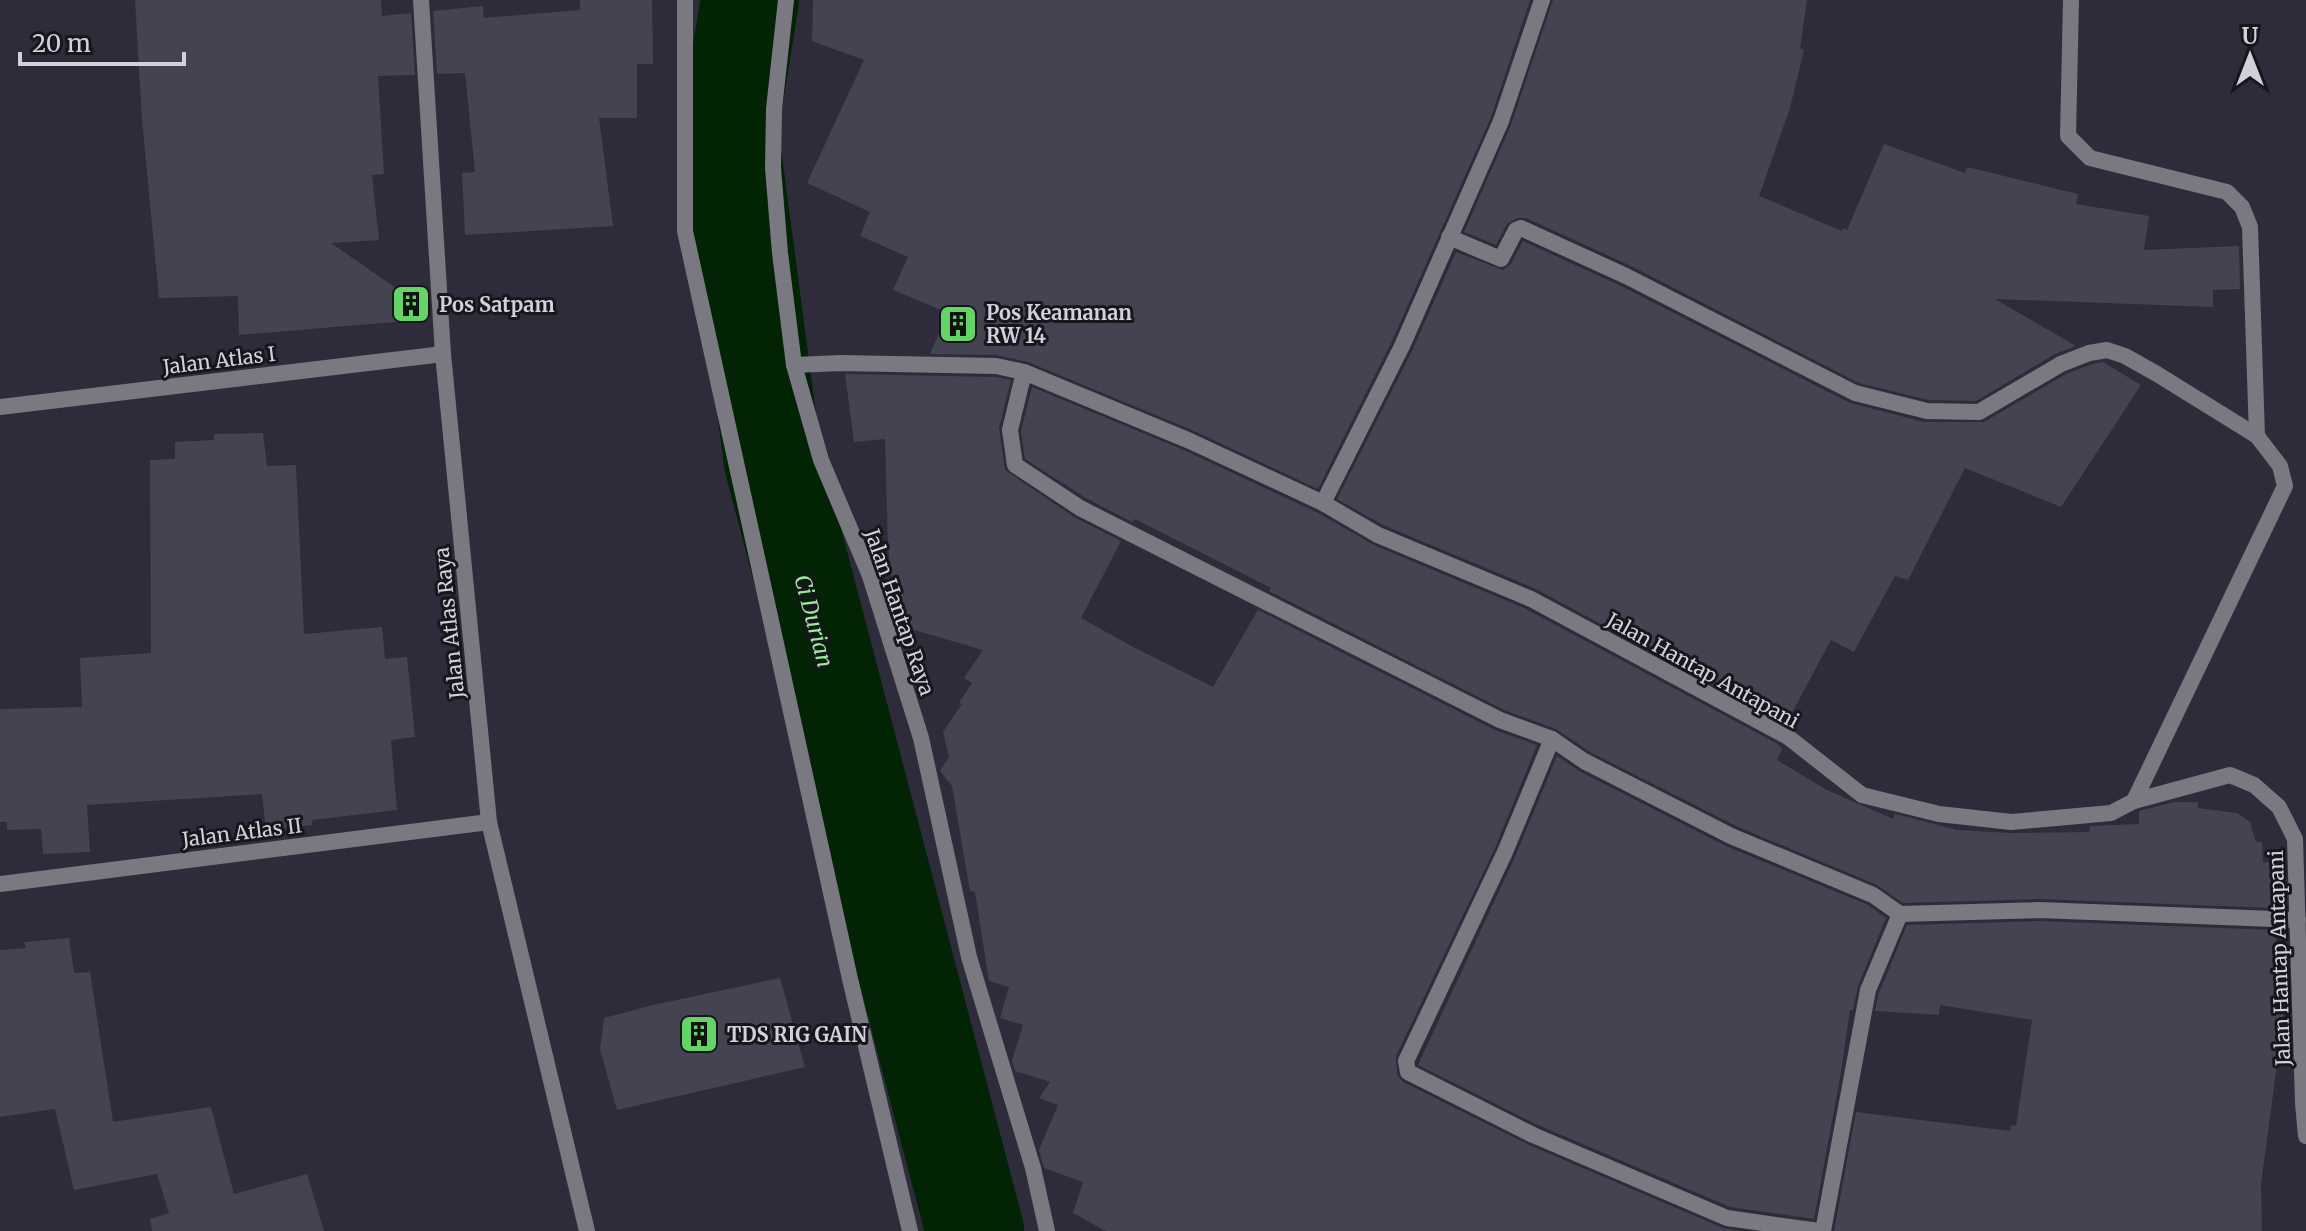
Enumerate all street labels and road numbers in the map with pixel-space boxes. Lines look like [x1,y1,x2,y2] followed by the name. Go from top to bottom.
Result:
[160,341,277,379] street label: Jalan Atlas I
[859,525,940,699] street label: Jalan Hantap Raya
[429,546,469,701] street label: Jalan Atlas Raya
[1602,606,1804,733] street label: Jalan Hantap Antapani
[180,812,303,852] street label: Jalan Atlas II
[2263,850,2295,1067] street label: Jalan Hantap Antapani

